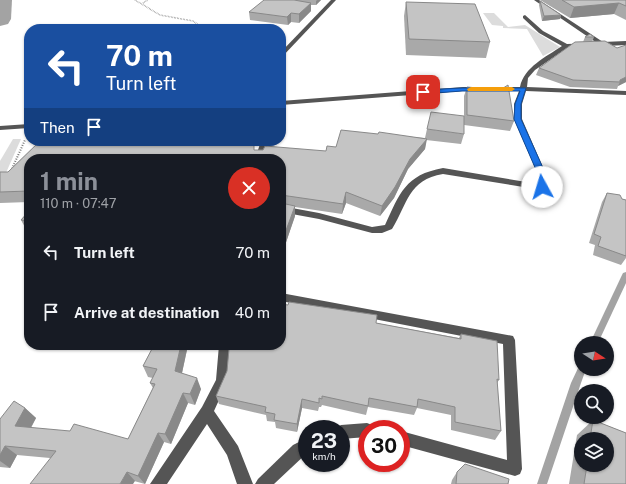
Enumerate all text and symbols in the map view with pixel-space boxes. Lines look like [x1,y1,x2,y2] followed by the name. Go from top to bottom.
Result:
[106,39,173,72] text: 70 m
[40,40,92,92] icon: left
[106,73,176,94] text: Turn left
[406,75,440,109] pin
[412,81,434,103] icon: arrive
[83,116,105,138] icon: arrive
[40,119,75,136] text: Then
[521,166,563,208] position arrow
[40,167,98,195] text: 1 min
[228,167,270,209] button: close
[40,196,117,211] text: 110 m · 07:47
[40,241,62,263] icon: left
[74,244,135,261] text: Turn left
[235,244,270,261] text: 70 m
[40,301,62,323] icon: arrive
[74,304,219,321] text: Arrive at destination
[235,304,270,321] text: 40 m
[574,336,614,376] north arrow
[574,336,614,472] map controls
[574,384,614,424] button: search
[358,420,410,472] speed limit sign: 30
[311,429,337,453] text: 23
[574,432,614,472] button: layers
[312,450,336,462] text: km/h

